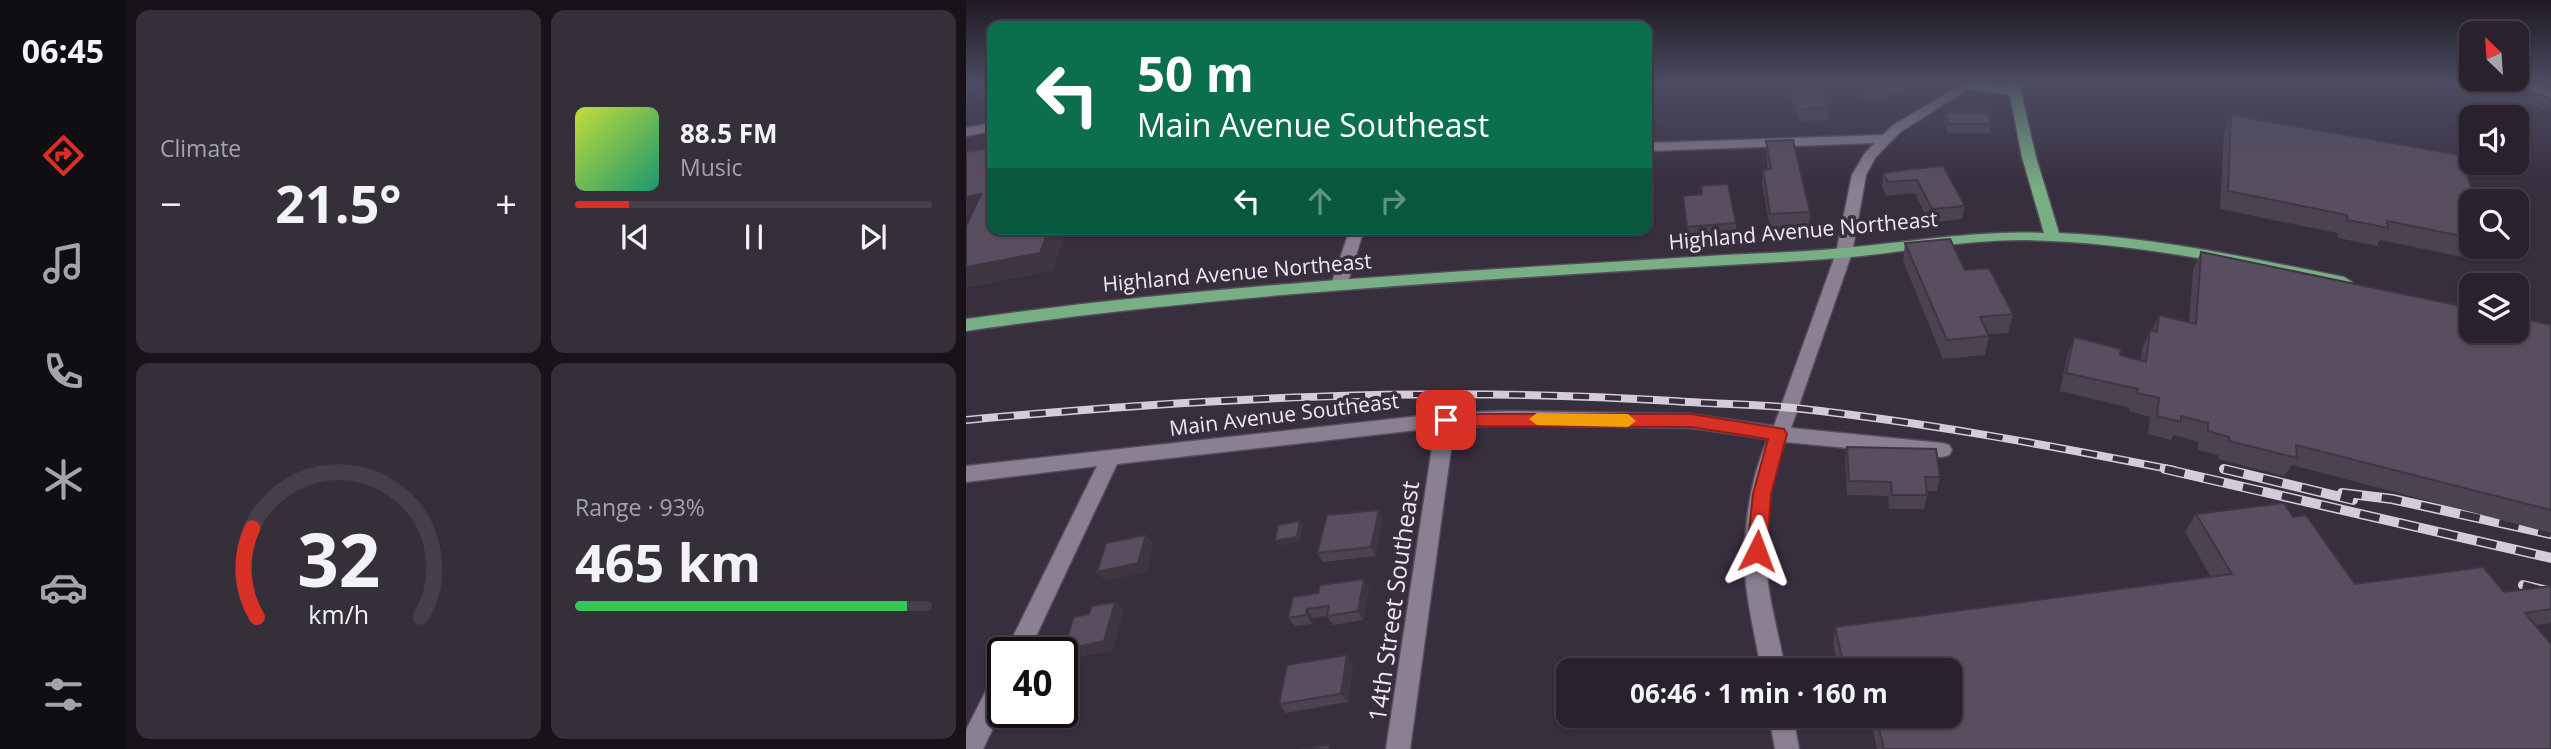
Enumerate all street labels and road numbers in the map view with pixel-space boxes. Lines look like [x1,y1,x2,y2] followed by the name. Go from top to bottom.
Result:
[1667,204,1939,256] street label: Highland Avenue Northeast
[1101,246,1373,298] street label: Highland Avenue Northeast
[1168,386,1400,442] street label: Main Avenue Southeast
[1360,479,1426,723] street label: 14th Street Southeast

